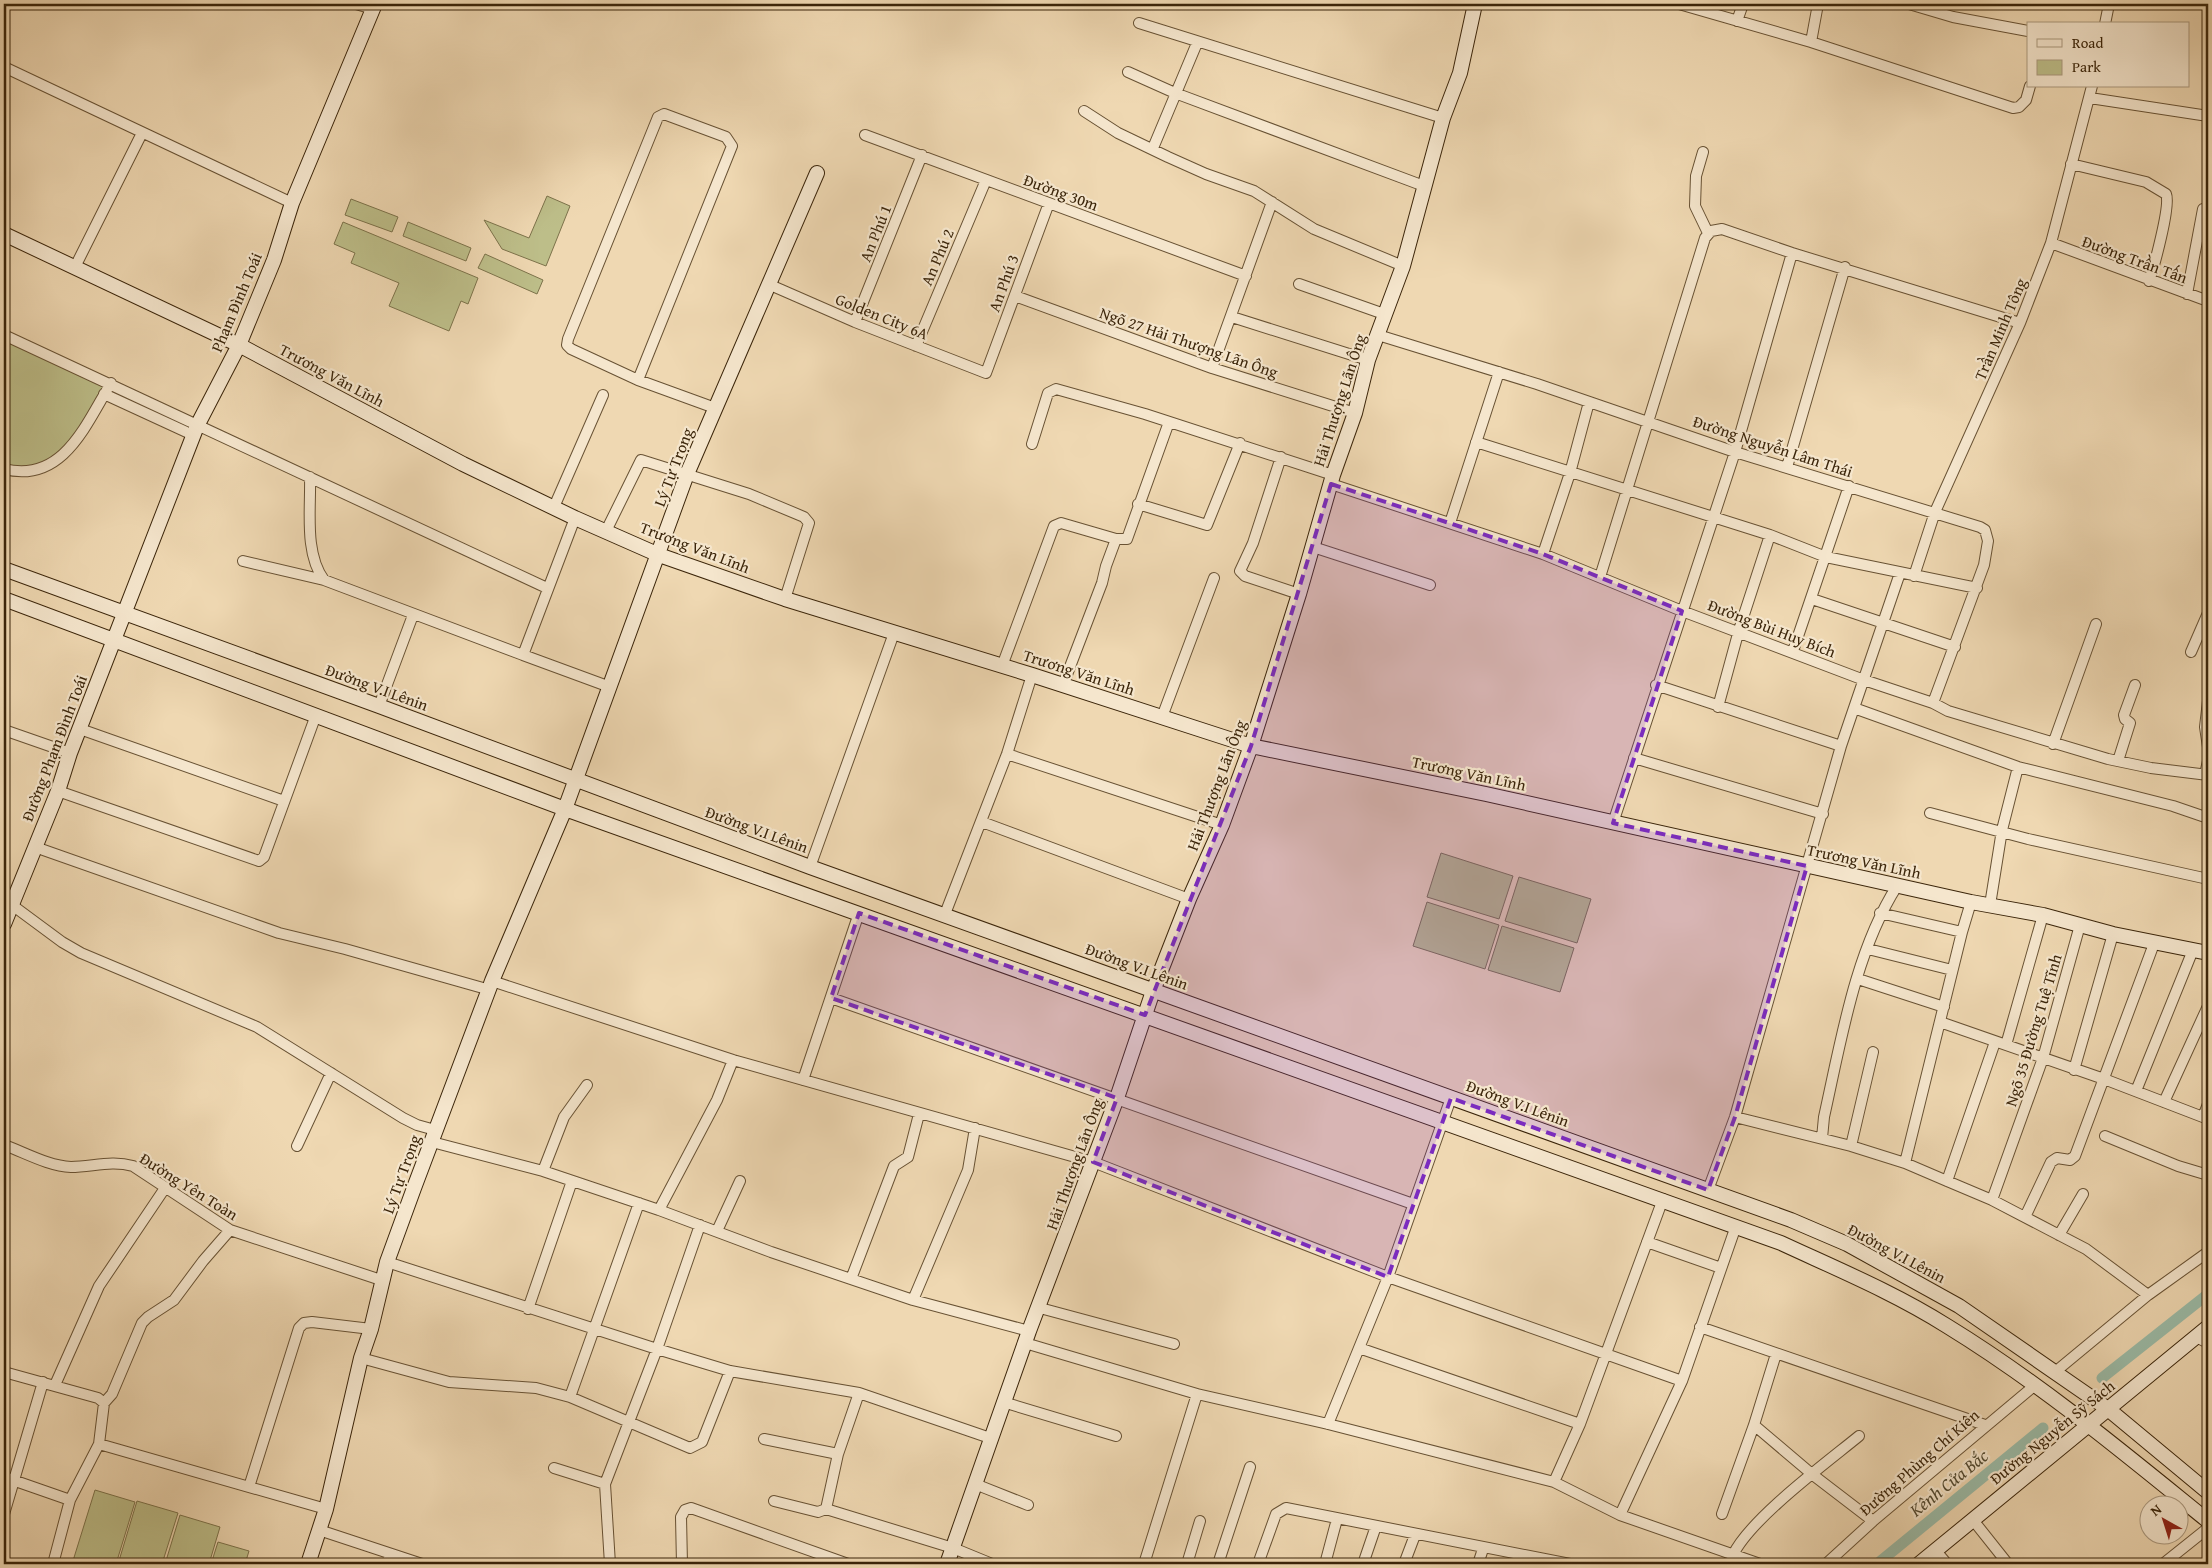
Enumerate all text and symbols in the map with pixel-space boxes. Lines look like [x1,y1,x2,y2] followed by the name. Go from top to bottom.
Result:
[2027,22,2190,88] legend
[2072,32,2103,53] text: Road
[2072,56,2101,77] text: Park
[1020,167,1102,217] street label: Đường 30m
[853,201,897,265] street label: An Phú 1
[914,225,960,289] street label: An Phú 2
[2079,229,2191,289] street label: Đường Trần Tấn
[204,248,268,355] street label: Phạm Đình Toái
[982,251,1024,315] street label: An Phú 3
[1968,274,2032,384] street label: Trần Minh Tông
[832,286,932,346] street label: Golden City 6A
[1097,300,1281,384] street label: Ngõ 27 Hải Thượng Lãn Ông
[1306,331,1372,469] street label: Hải Thượng Lãn Ông
[275,337,389,413] street label: Trương Văn Lĩnh
[1690,409,1856,483] street label: Đường Nguyễn Lâm Thái
[647,424,699,510] street label: Lý Tự Trọng
[637,515,753,579] street label: Trương Văn Lĩnh
[1705,593,1839,663] street label: Đường Bùi Huy Bích
[1020,643,1138,701] street label: Trương Văn Lĩnh
[322,657,432,717] street label: Đường V.I Lênin
[15,671,93,825] street label: Đường Phạm Đình Toái
[1180,716,1252,854] street label: Hải Thượng Lãn Ông
[1410,749,1528,797] street label: Trương Văn Lĩnh
[702,799,812,859] street label: Đường V.I Lênin
[1805,837,1923,885] street label: Trương Văn Lĩnh
[1082,936,1192,996] street label: Đường V.I Lênin
[1998,951,2068,1109] street label: Ngõ 35 Đường Tuệ Tĩnh
[1463,1073,1573,1133] street label: Đường V.I Lênin
[1039,1095,1109,1233] street label: Hải Thượng Lãn Ông
[376,1131,426,1217] street label: Lý Tự Trọng
[135,1146,243,1226] street label: Đường Yên Toàn
[1844,1217,1950,1289] street label: Đường V.I Lênin
[1984,1374,2120,1490] street label: Đường Nguyễn Sỹ Sách
[1854,1403,1984,1521] street label: Đường Phùng Chí Kiên
[1903,1442,1995,1523] water label: Kênh Cửa Bắc
[2140,1496,2190,1546] north arrow
[2146,1499,2166,1521] text: N

